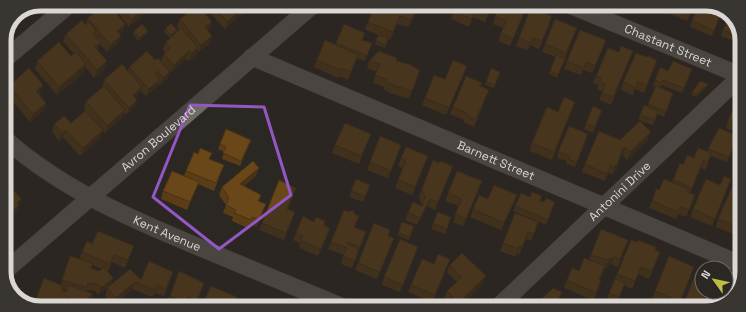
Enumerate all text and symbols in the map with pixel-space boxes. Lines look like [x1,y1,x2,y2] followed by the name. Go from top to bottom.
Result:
[622,20,714,71] street label: Chastant Street
[118,102,199,175] street label: Avron Boulevard
[455,137,537,184] street label: Barnett Street
[585,158,654,225] street label: Antonini Drive
[131,212,203,255] street label: Kent Avenue
[694,260,734,300] north arrow
[698,268,713,281] text: N

